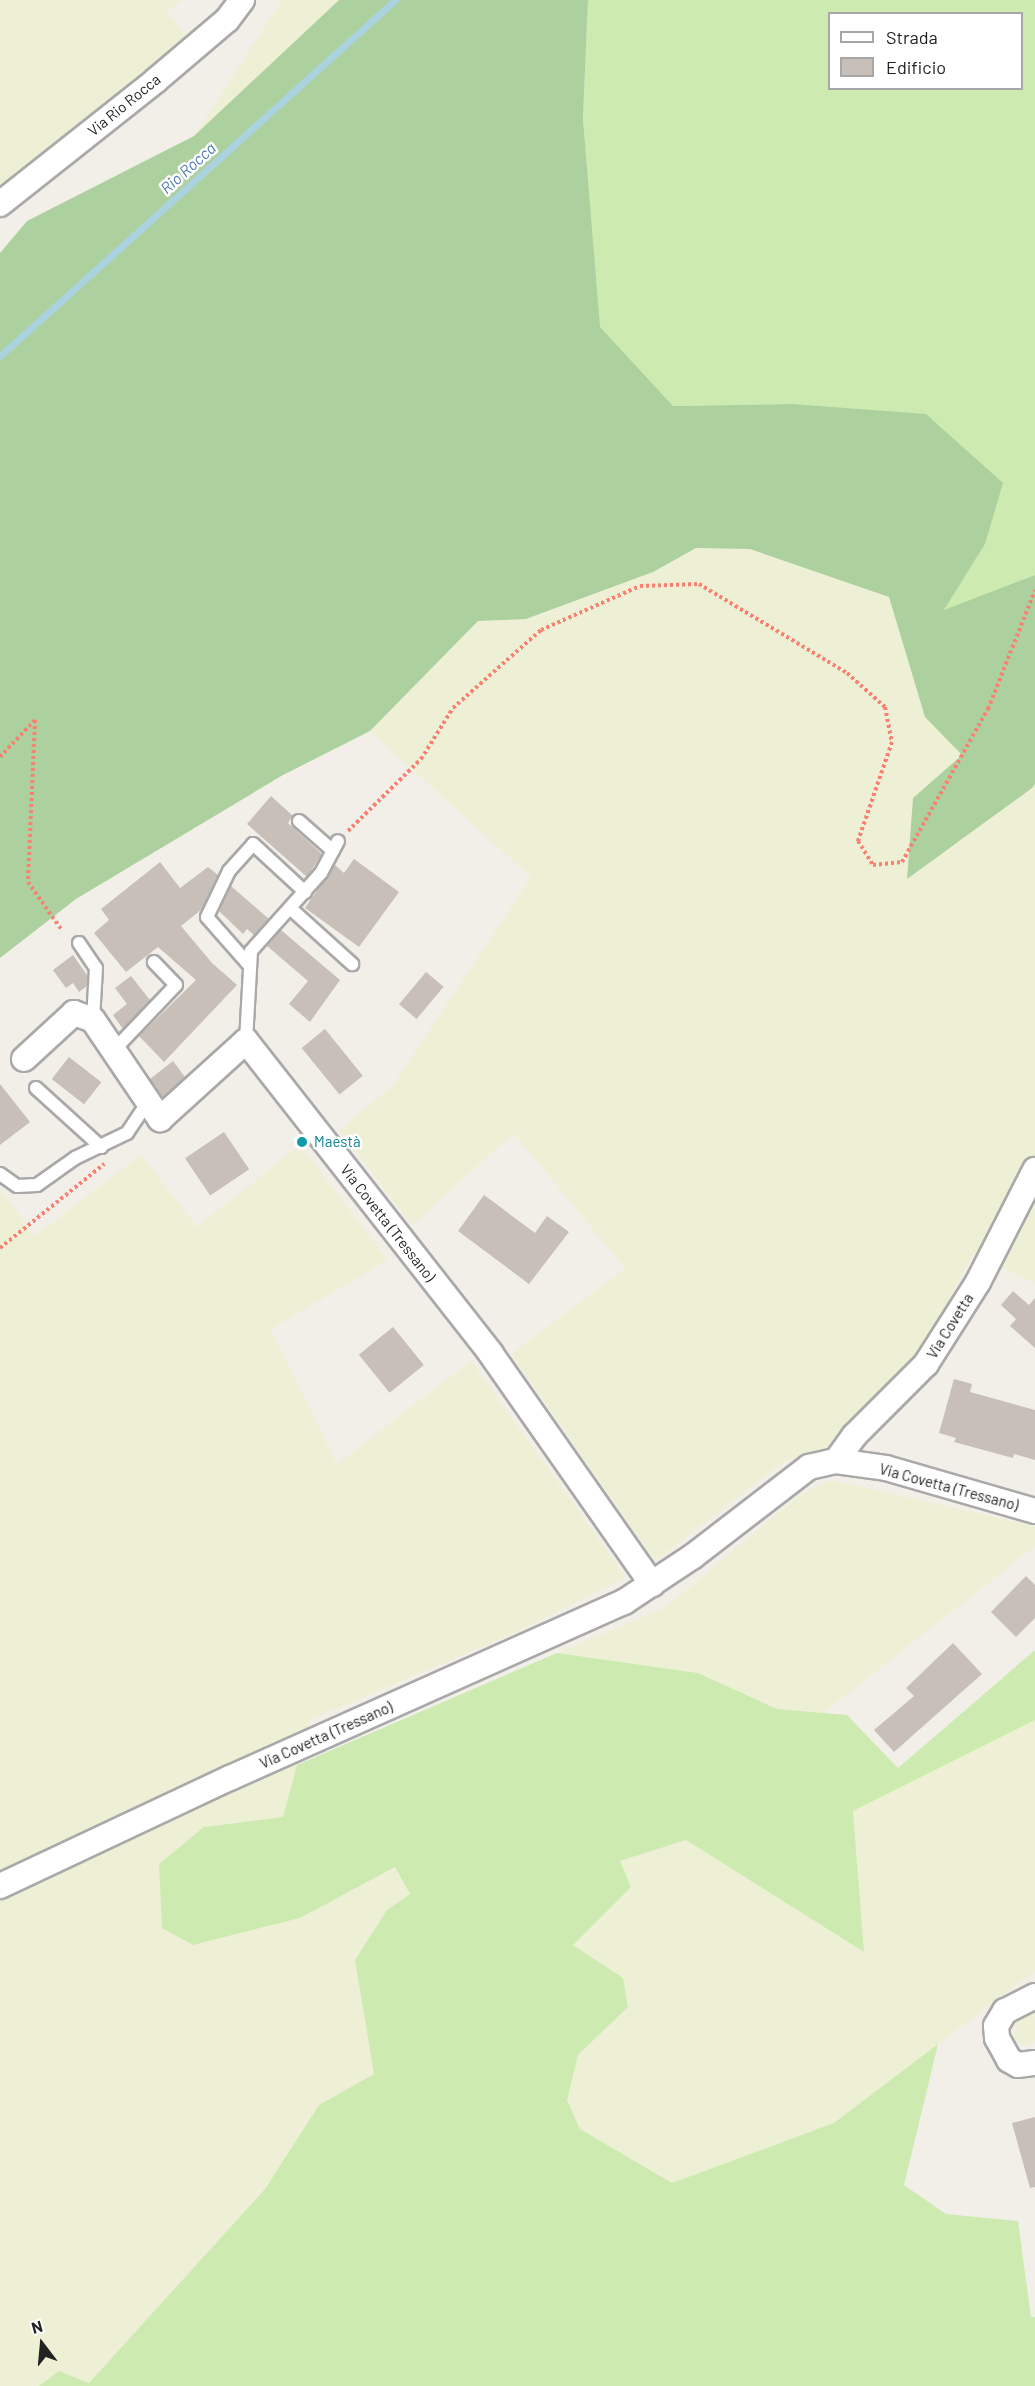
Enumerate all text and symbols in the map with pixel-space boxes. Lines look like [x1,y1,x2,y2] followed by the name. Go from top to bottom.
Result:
[828,12,1023,90] legend
[886,26,938,48] text: Strada
[886,56,946,78] text: Edificio
[84,70,164,140] street label: Via Rio Rocca
[156,138,220,198] water label: Rio Rocca
[314,1133,361,1151] place label: Maestà
[295,1135,309,1149] marker: Maestà
[337,1161,439,1285] street label: Via Covetta (Tressano)
[923,1290,977,1362] street label: Via Covetta
[877,1460,1021,1514] street label: Via Covetta (Tressano)
[257,1698,395,1772] street label: Via Covetta (Tressano)
[12,2314,72,2374] north arrow
[29,2316,45,2337] text: N

